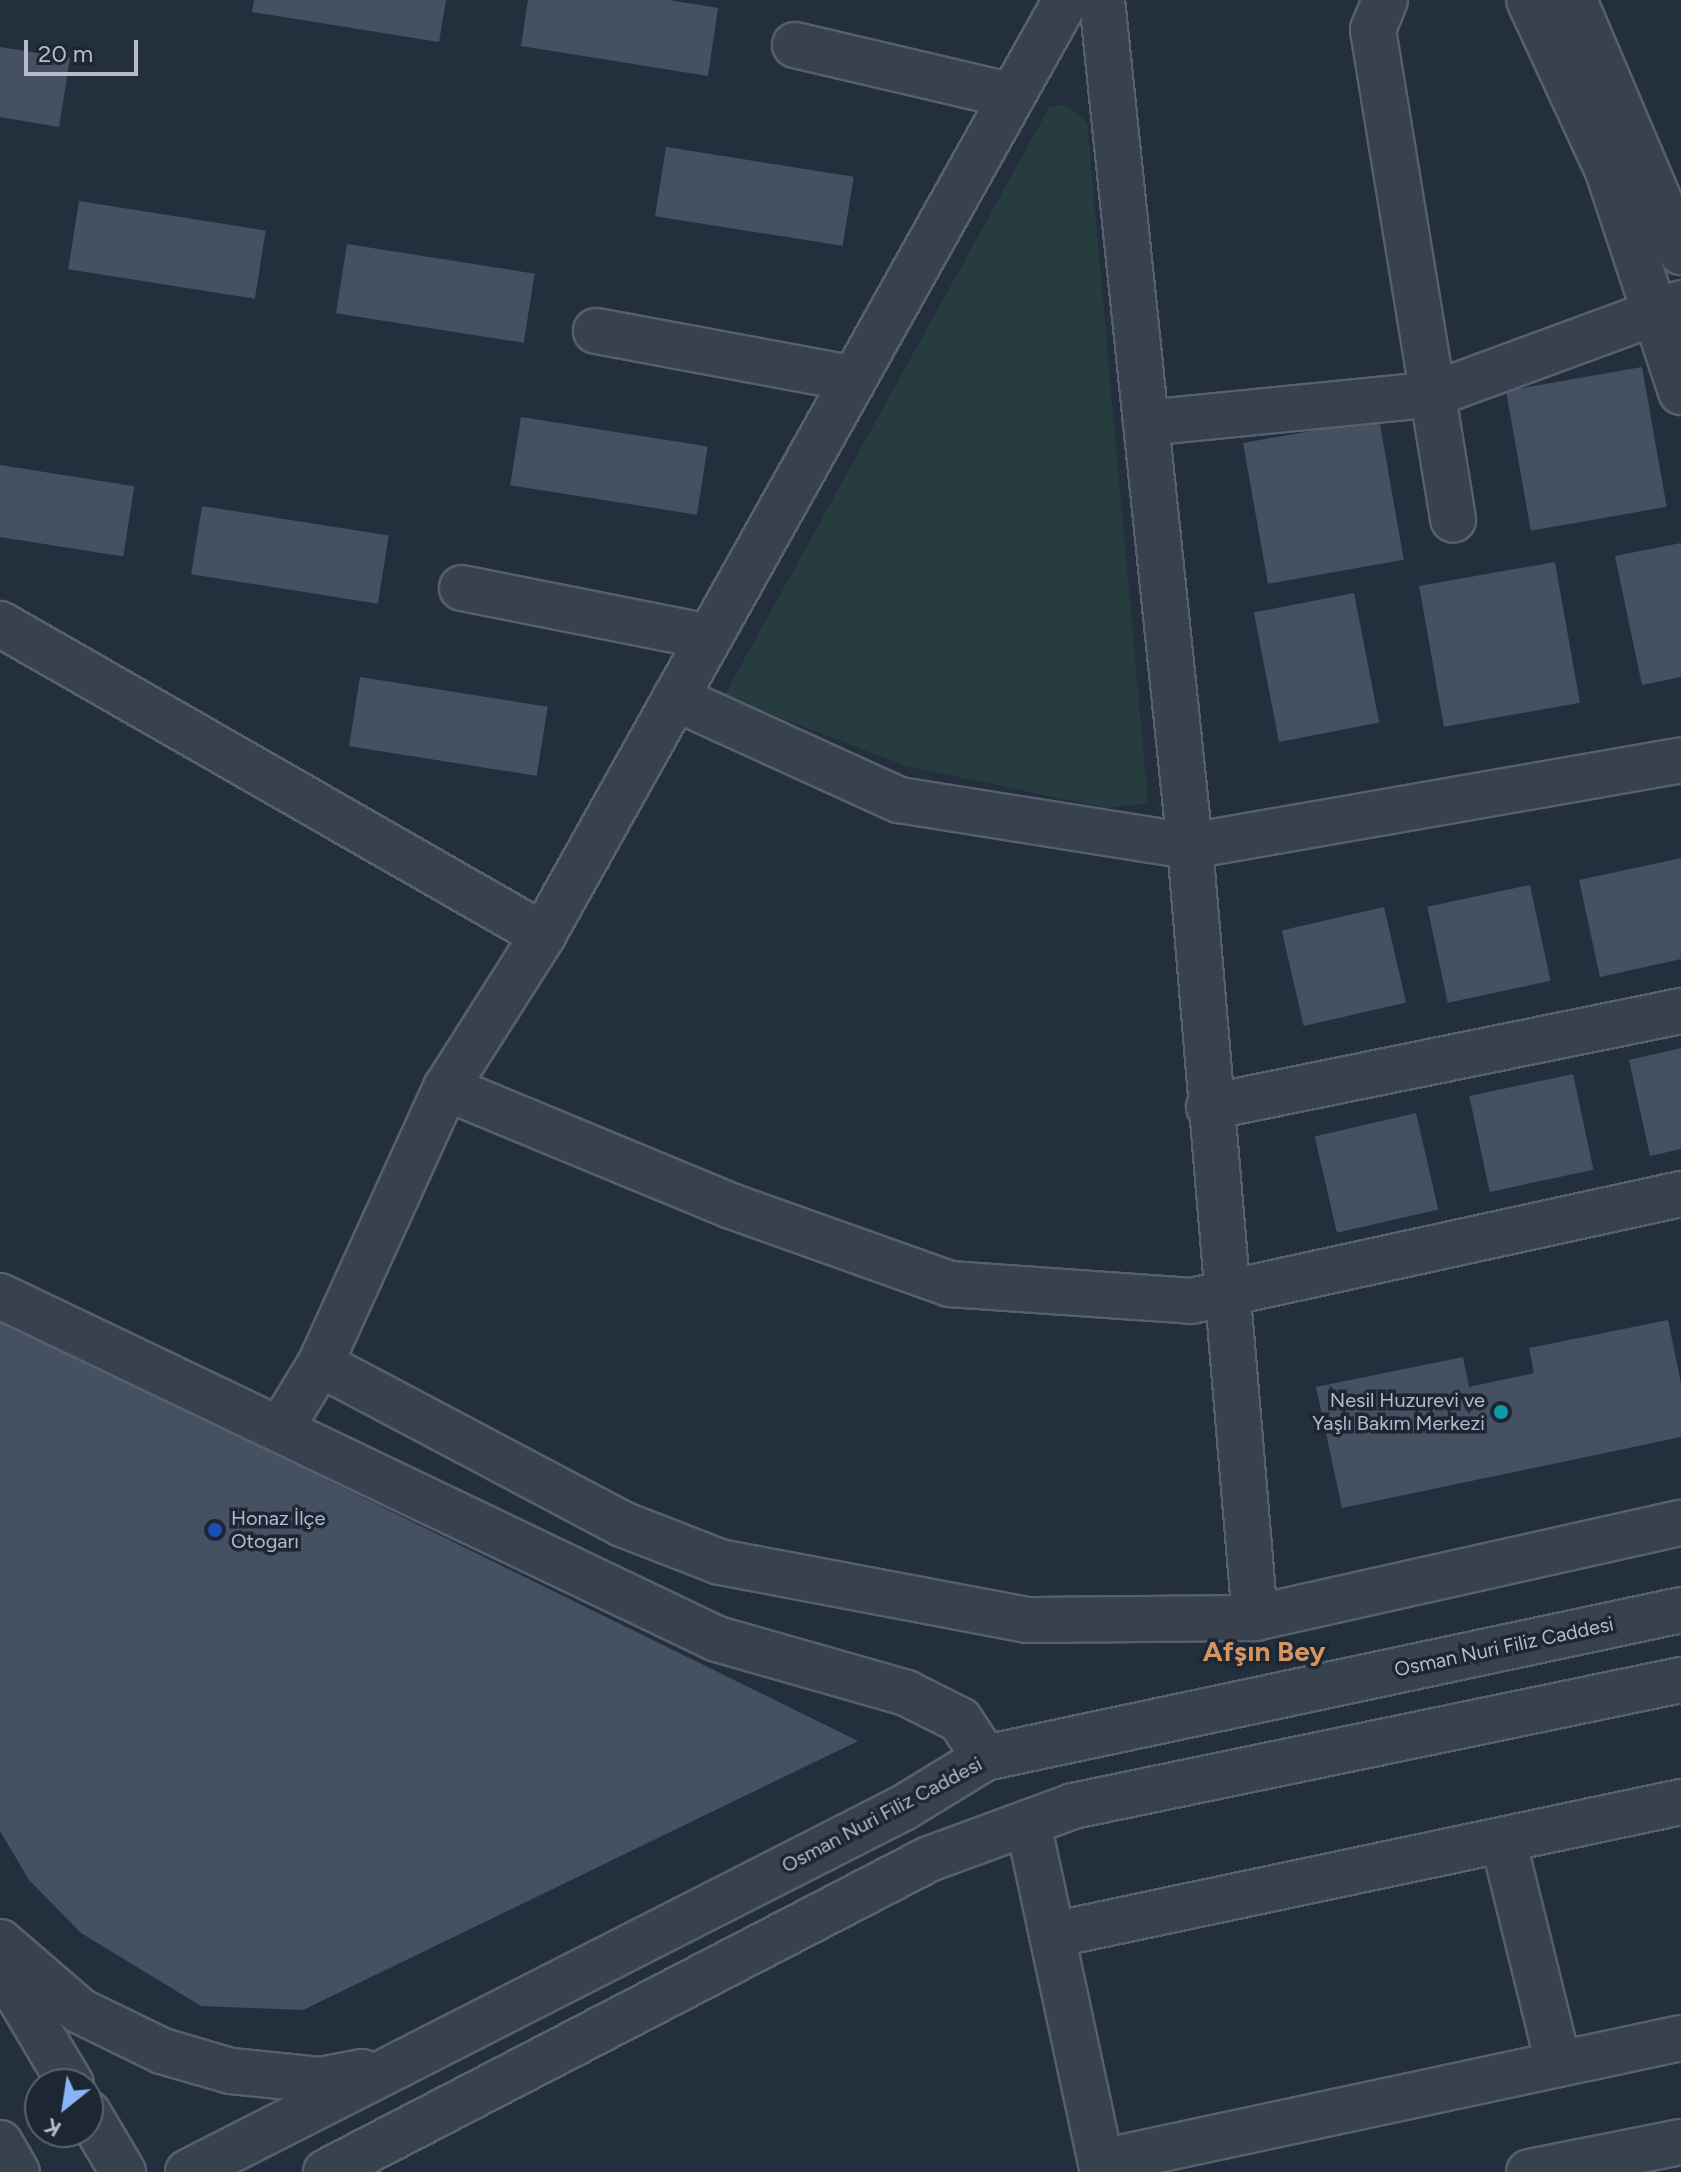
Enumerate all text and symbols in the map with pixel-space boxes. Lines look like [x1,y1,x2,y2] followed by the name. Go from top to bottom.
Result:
[28,24,142,74] scale bar
[38,39,93,68] text: 20 m
[1312,1388,1485,1435] place label: Nesil Huzurevi ve Yaşlı Bakım Merkezi
[1492,1403,1510,1421] marker: Nesil Huzurevi ve Yaşlı Bakım Merkezi
[231,1506,325,1553] place label: Honaz İlçe Otogarı
[206,1521,224,1539] marker: Honaz İlçe Otogarı
[1392,1612,1616,1682] street label: Osman Nuri Filiz Caddesi
[1203,1634,1325,1668] district label: Afşın Bey
[778,1752,986,1878] street label: Osman Nuri Filiz Caddesi
[24,2068,104,2148] north arrow
[40,2112,66,2143] text: K

